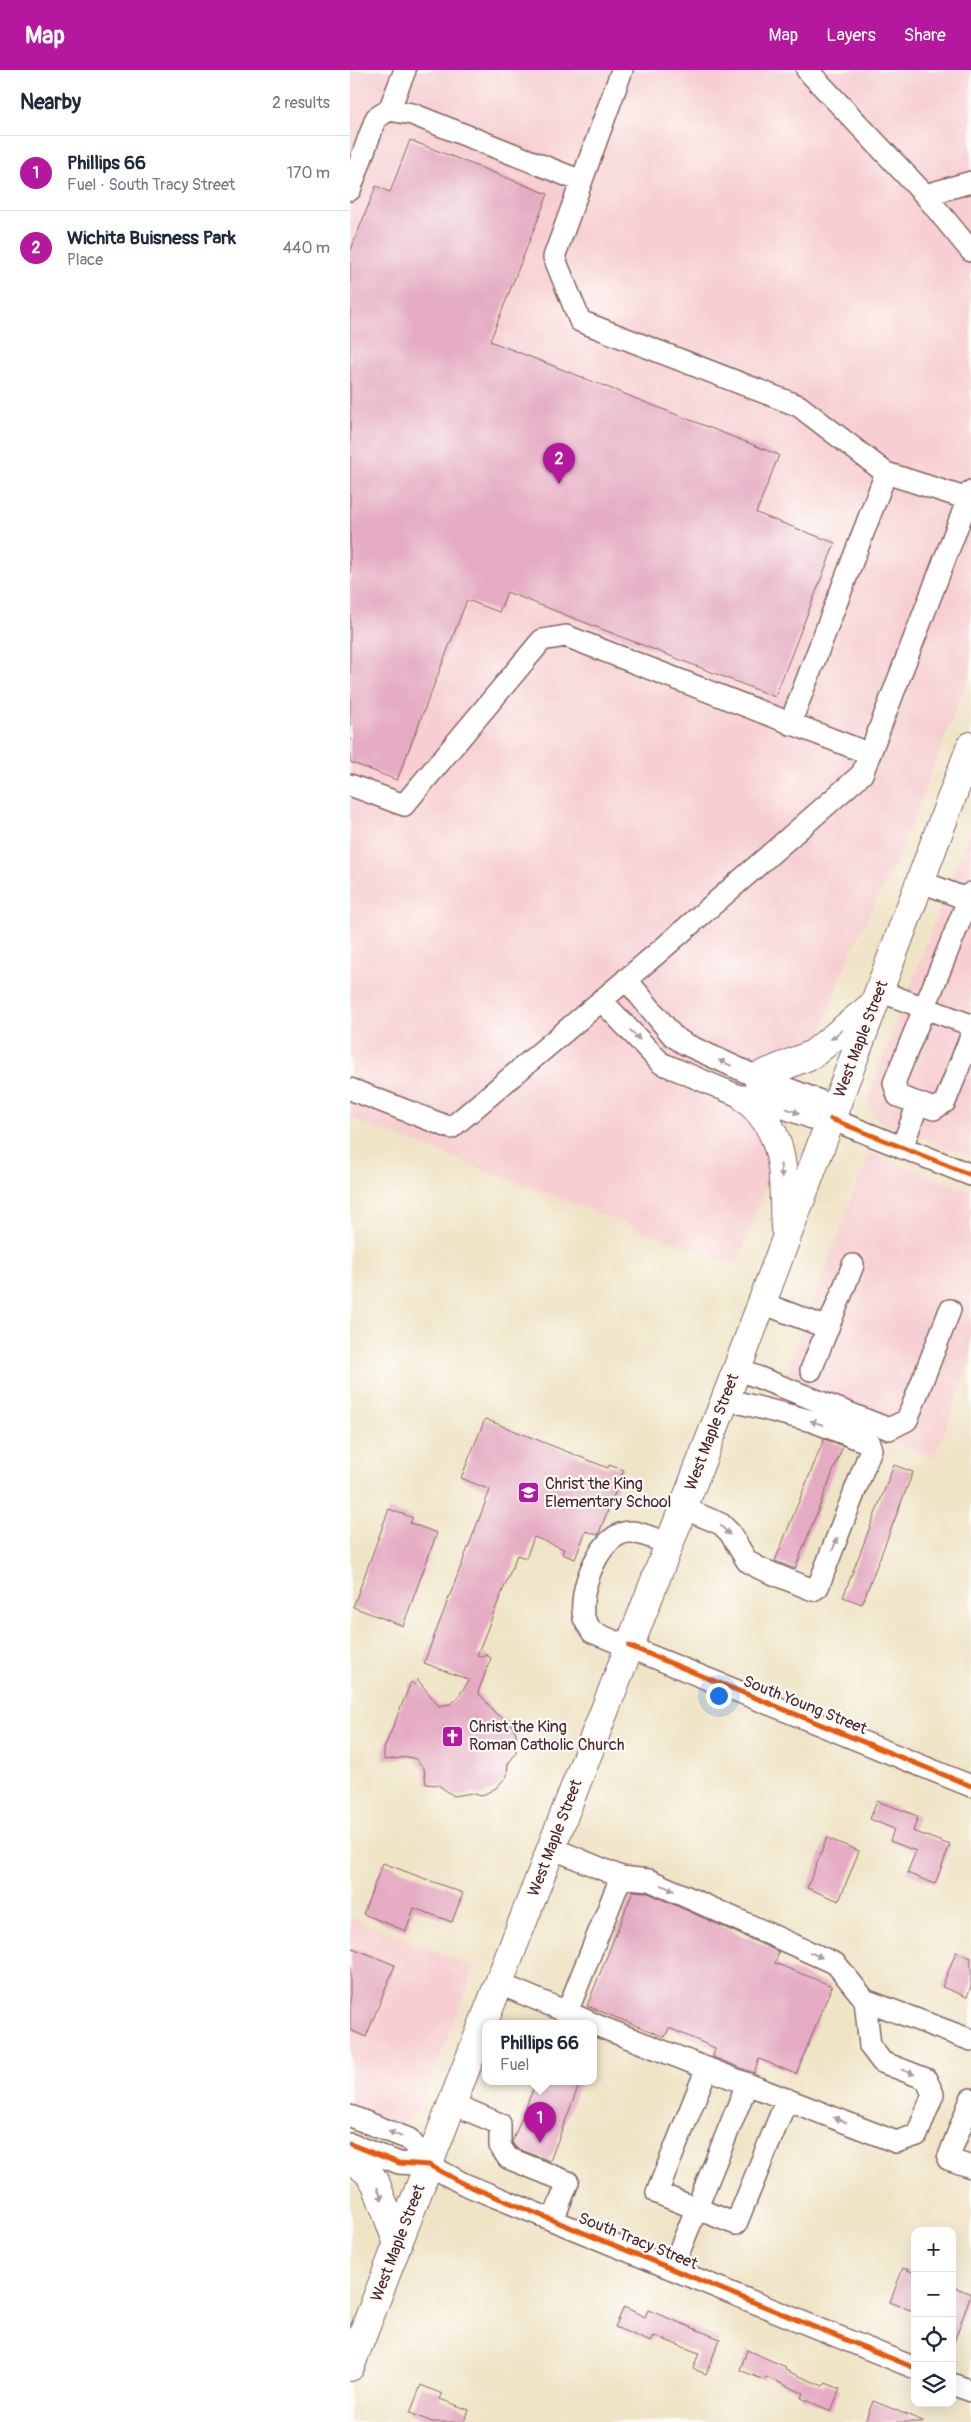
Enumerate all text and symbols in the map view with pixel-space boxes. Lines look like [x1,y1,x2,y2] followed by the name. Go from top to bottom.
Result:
[25,21,65,50] text: Map
[769,24,798,47] text: Map
[826,24,876,47] text: Layers
[904,24,946,47] text: Share
[20,89,81,116] text: Nearby
[272,93,330,113] text: 2 results
[67,151,146,175] text: Phillips 66
[33,163,39,183] text: 1
[287,163,330,183] text: 170 m
[67,175,235,195] text: Fuel · South Tracy Street
[67,226,236,250] text: Wichita Buisness Park
[32,238,40,258] text: 2
[283,238,330,258] text: 440 m
[67,250,103,270] text: Place
[543,443,575,484] pin: 2
[829,977,893,1100] street label: West Maple Street
[628,1029,640,1041] one-way arrow
[830,1030,843,1041] one-way arrow
[718,1059,732,1067] one-way arrow
[786,1107,801,1115] one-way arrow
[778,1163,786,1179] one-way arrow
[680,1370,744,1493] street label: West Maple Street
[810,1419,825,1427] one-way arrow
[545,1474,671,1512] place label: Christ the King Elementary School
[517,1481,541,1505] school or university icon: Christ the King Elementary School
[719,1524,731,1536] one-way arrow
[831,1536,839,1551] one-way arrow
[740,1671,870,1739] street label: South Young Street
[706,1683,732,1709] your location
[469,1717,624,1755] place label: Christ the King Roman Catholic Church
[441,1724,465,1748] church icon: Christ the King Roman Catholic Church
[523,1776,587,1899] street label: West Maple Street
[661,1885,675,1893] one-way arrow
[809,1952,823,1960] one-way arrow
[482,2020,597,2085] popup
[500,2031,579,2055] text: Phillips 66
[500,2055,529,2075] text: Fuel
[901,2068,916,2076] one-way arrow
[524,2102,556,2143] pin: 1
[832,2116,847,2123] one-way arrow
[387,2129,402,2137] one-way arrow
[366,2181,430,2304] street label: West Maple Street
[376,2187,384,2202] one-way arrow
[575,2208,701,2274] street label: South Tracy Street
[911,2227,956,2407] map controls
[911,2227,956,2272] button: +
[911,2272,956,2317] button: −
[911,2317,956,2362] button: locate
[911,2362,956,2407] button: layers

